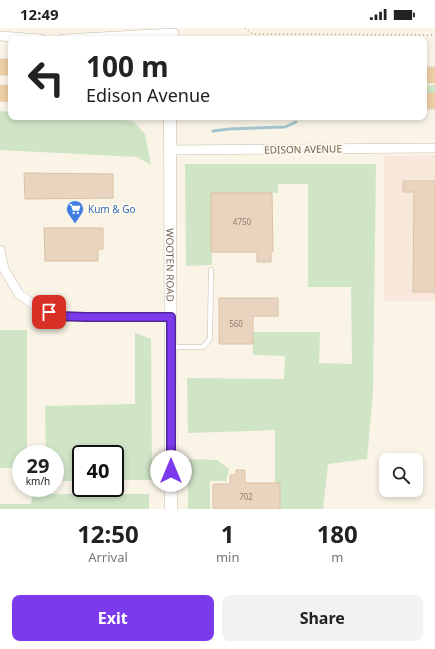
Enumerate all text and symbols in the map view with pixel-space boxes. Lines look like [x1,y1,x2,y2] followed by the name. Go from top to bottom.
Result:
[20,4,59,24] text: 12:49
[86,47,169,85] text: 100 m
[20,52,72,104] icon: left
[86,83,210,107] text: Edison Avenue
[264,141,342,157] street label: EDISON AVENUE
[65,199,85,224] supermarket icon: Kum & Go
[88,202,136,216] place label: Kum & Go
[233,216,252,227] house number: 4750
[163,228,177,302] street label: WOOTEN ROAD
[32,295,66,329] pin
[38,301,60,323] icon: arrive
[229,318,243,329] house number: 560
[72,445,124,497] speed limit sign: 40
[150,450,192,492] position arrow
[27,452,49,479] text: 29
[379,453,423,497] map controls
[379,453,423,497] button: search
[26,474,50,488] text: km/h
[239,491,253,502] house number: 702
[77,517,139,550] text: 12:50
[221,517,235,550] text: 1
[317,517,358,550] text: 180
[88,548,128,566] text: Arrival
[216,548,239,566] text: min
[331,548,343,566] text: m
[12,595,214,641] button: Exit
[222,595,423,641] button: Share

